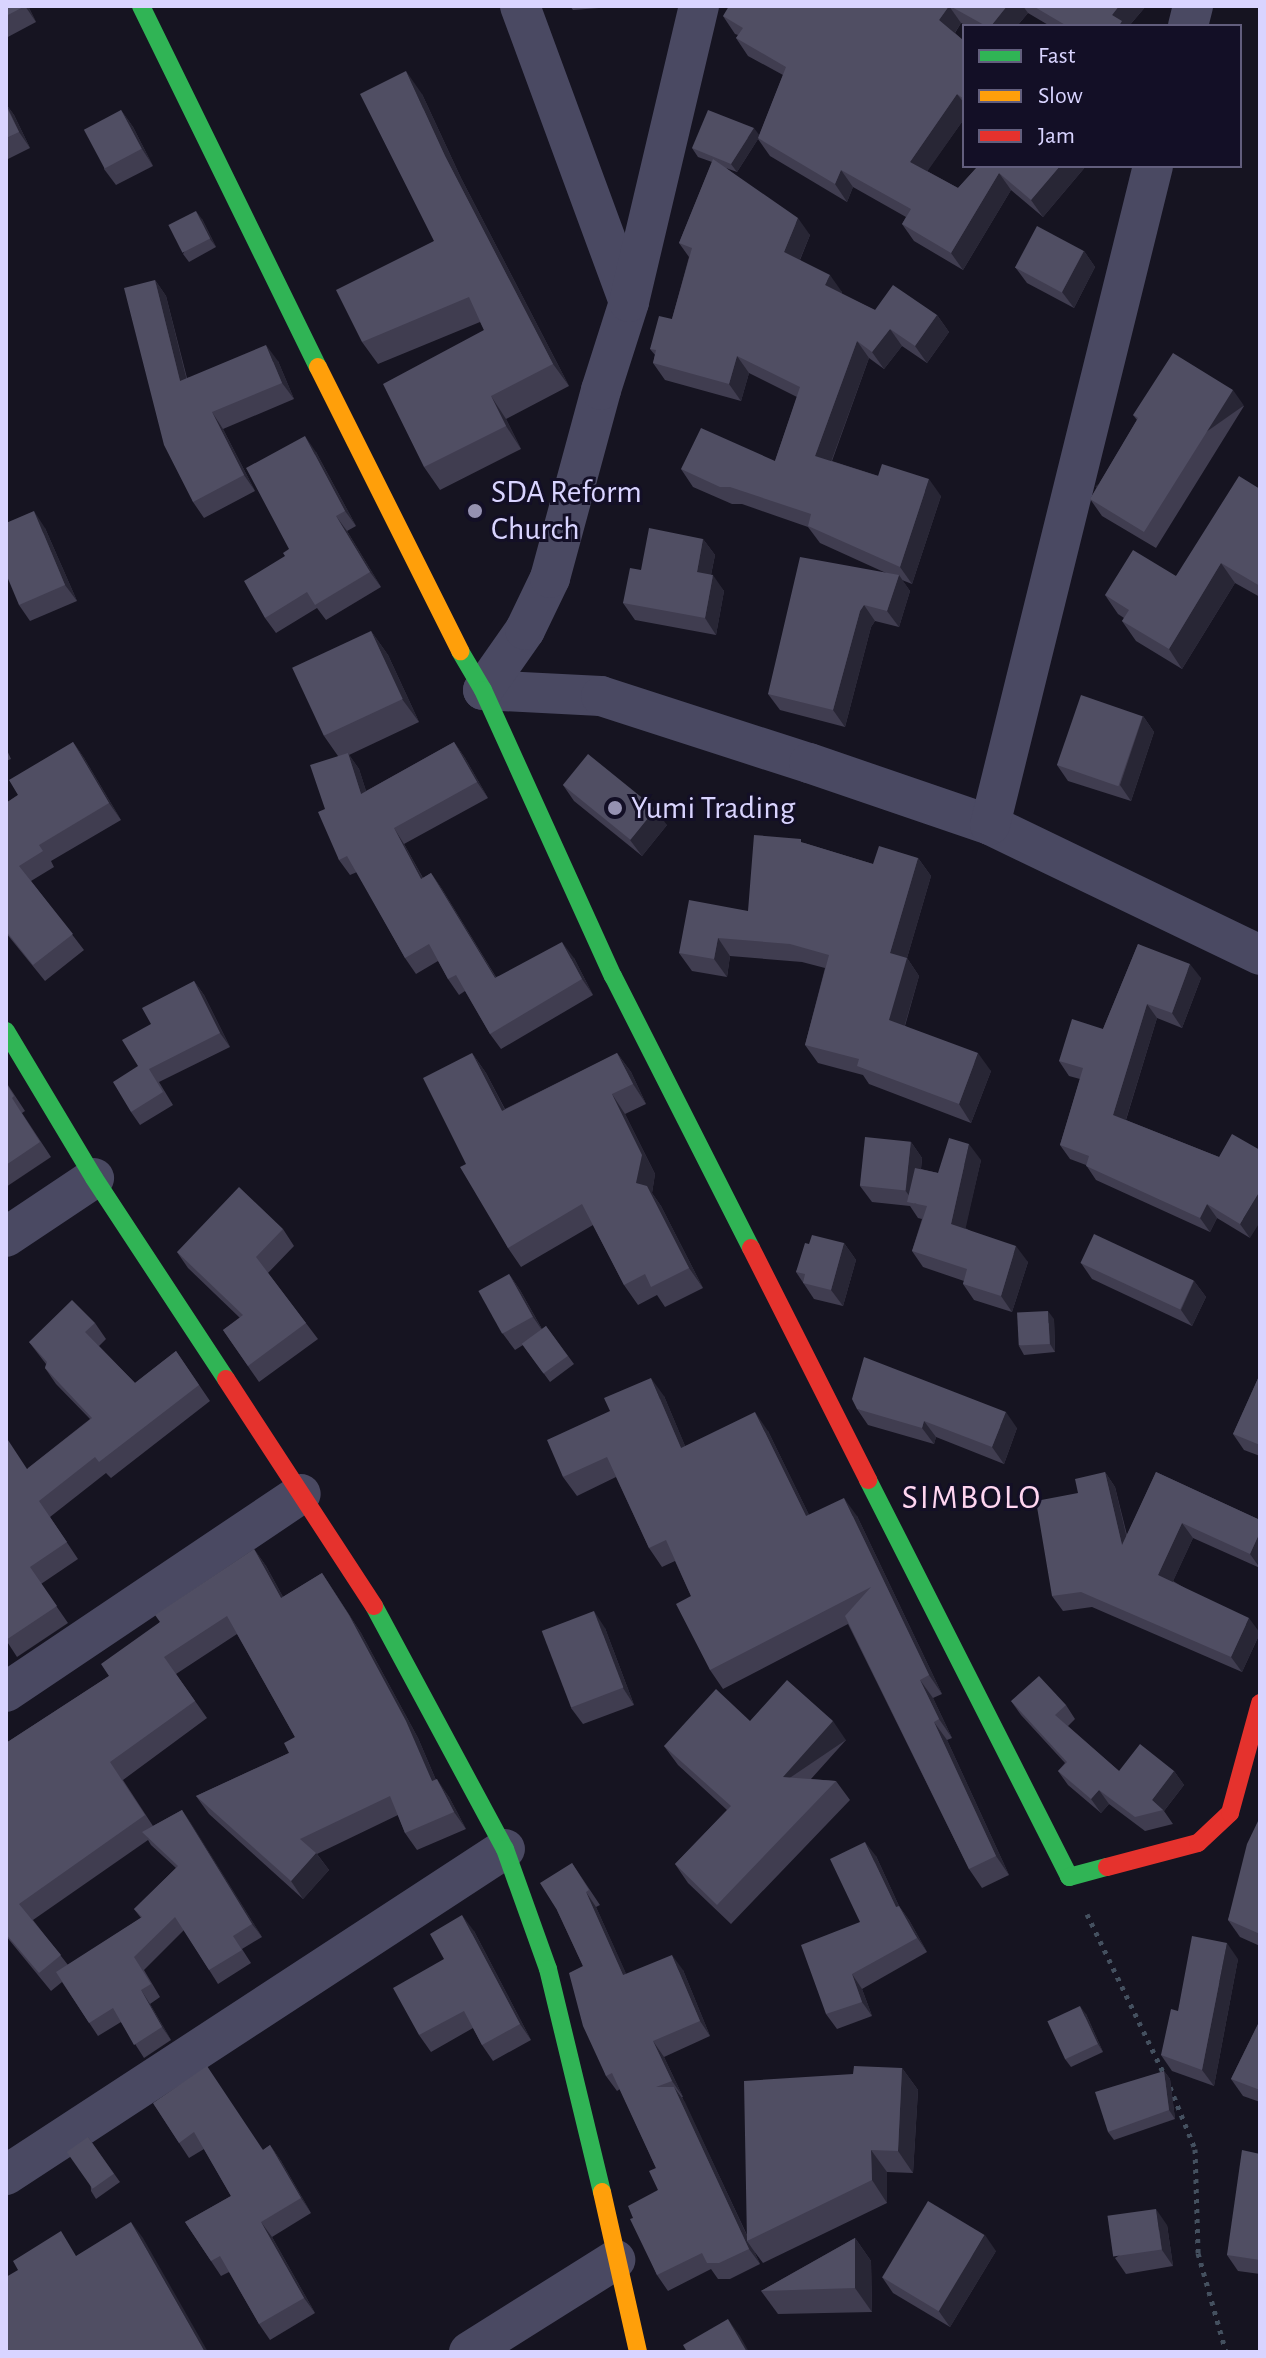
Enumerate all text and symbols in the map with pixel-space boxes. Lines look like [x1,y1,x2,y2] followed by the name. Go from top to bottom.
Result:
[962,24,1242,168] legend
[1038,44,1075,68] text: Fast
[1038,84,1083,108] text: Slow
[1038,124,1075,148] text: Jam
[491,474,642,549] place label: SDA Reform Church
[466,502,484,520] marker: SDA Reform Church
[631,789,795,827] place label: Yumi Trading
[606,799,624,817] marker: Yumi Trading
[902,1479,1042,1519] district label: SIMBOLO

